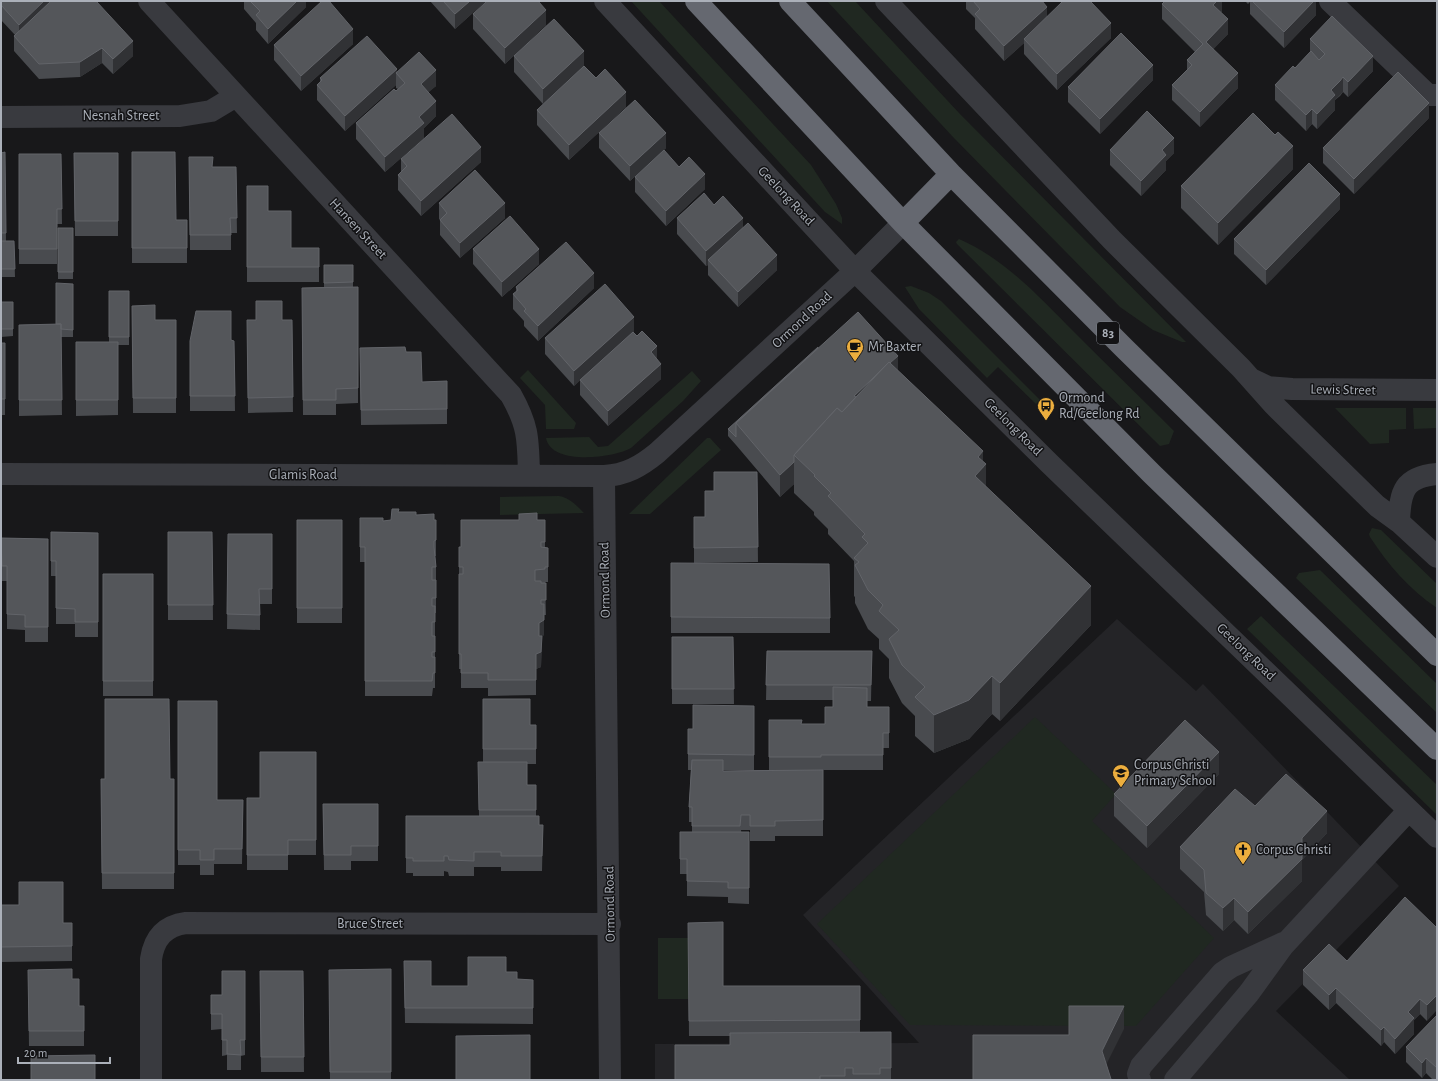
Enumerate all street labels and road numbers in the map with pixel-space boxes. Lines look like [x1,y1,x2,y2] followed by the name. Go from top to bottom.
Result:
[82,109,160,123] street label: Nesnah Street
[755,164,817,228] street label: Geelong Road
[327,196,390,262] street label: Hansen Street
[769,289,835,351] street label: Ormond Road
[1097,322,1119,344] road number: 83
[1310,382,1376,398] street label: Lewis Street
[981,395,1045,459] street label: Geelong Road
[269,468,337,482] street label: Glamis Road
[597,542,613,618] street label: Ormond Road
[1214,621,1278,683] street label: Geelong Road
[602,866,618,942] street label: Ormond Road
[337,917,404,931] street label: Bruce Street

